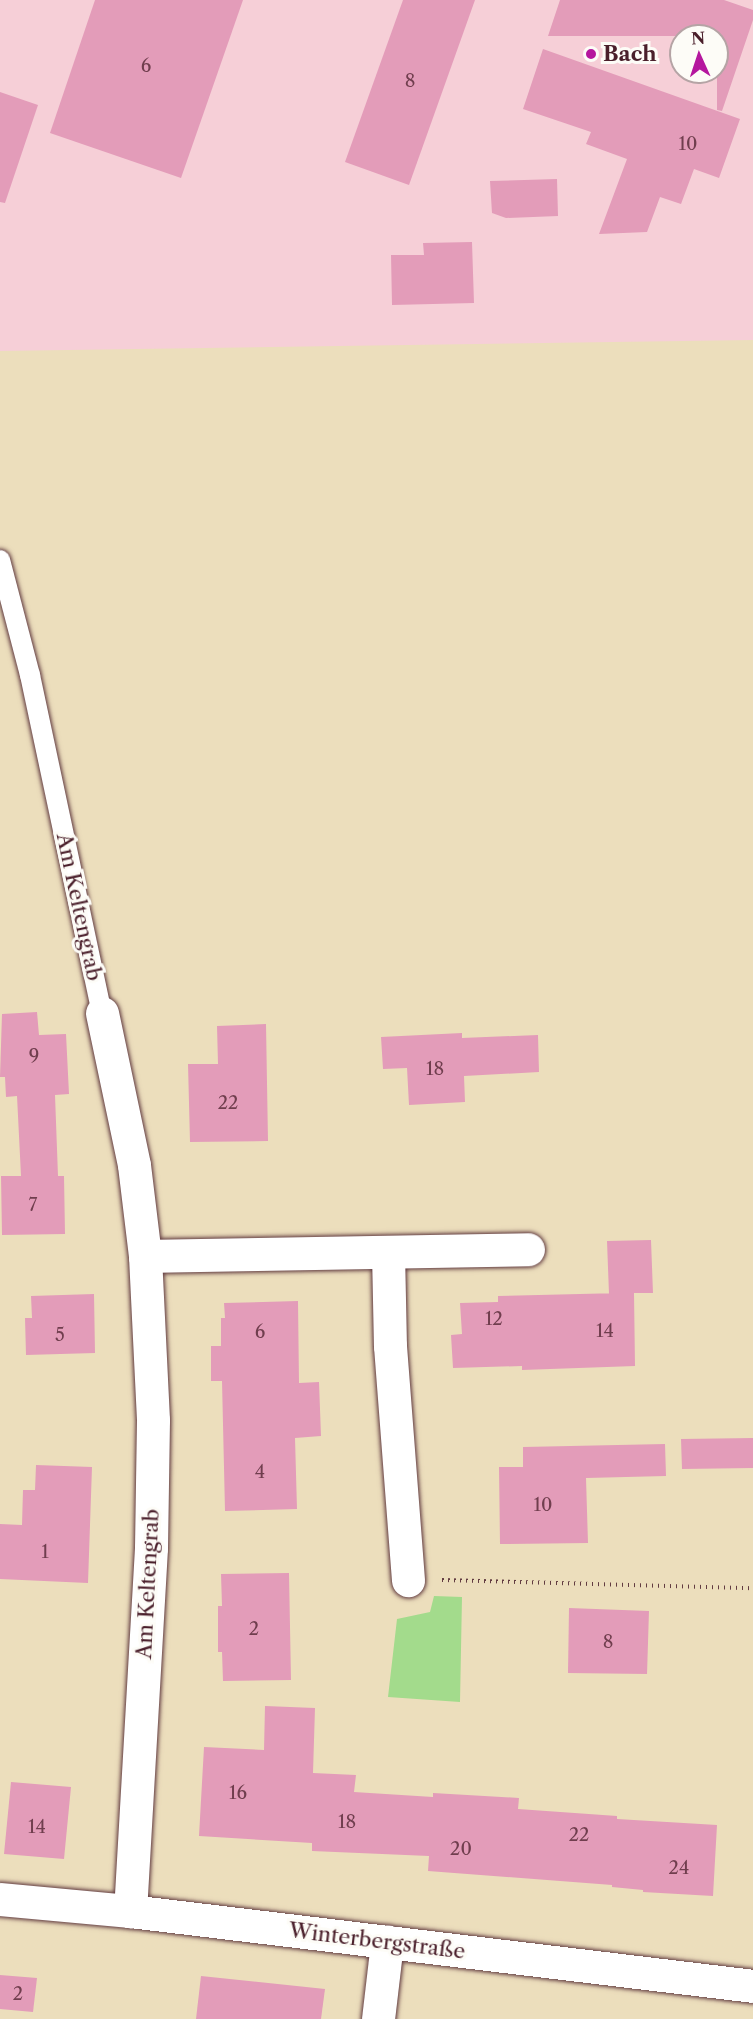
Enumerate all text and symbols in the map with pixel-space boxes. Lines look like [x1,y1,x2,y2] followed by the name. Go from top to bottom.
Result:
[669,24,729,84] north arrow
[691,28,706,48] text: N
[603,41,657,67] place label: Bach
[584,47,598,61] marker: Bach
[141,55,151,77] house number: 6
[405,70,415,92] house number: 8
[679,133,697,155] house number: 10
[51,831,107,983] street label: Am Keltengrab
[29,1045,39,1067] house number: 9
[426,1058,444,1080] house number: 18
[218,1092,238,1114] house number: 22
[29,1194,37,1216] house number: 7
[485,1308,503,1330] house number: 12
[596,1320,614,1342] house number: 14
[255,1321,265,1343] house number: 6
[55,1324,65,1346] house number: 5
[255,1461,265,1483] house number: 4
[534,1494,552,1516] house number: 10
[131,1508,165,1660] street label: Am Keltengrab
[41,1541,49,1563] house number: 1
[249,1618,259,1640] house number: 2
[603,1631,613,1653] house number: 8
[229,1782,247,1804] house number: 16
[338,1811,356,1833] house number: 18
[28,1816,46,1838] house number: 14
[569,1824,589,1846] house number: 22
[450,1838,472,1860] house number: 20
[669,1857,689,1879] house number: 24
[287,1918,467,1964] street label: Winterbergstraße
[13,1983,23,2005] house number: 2

